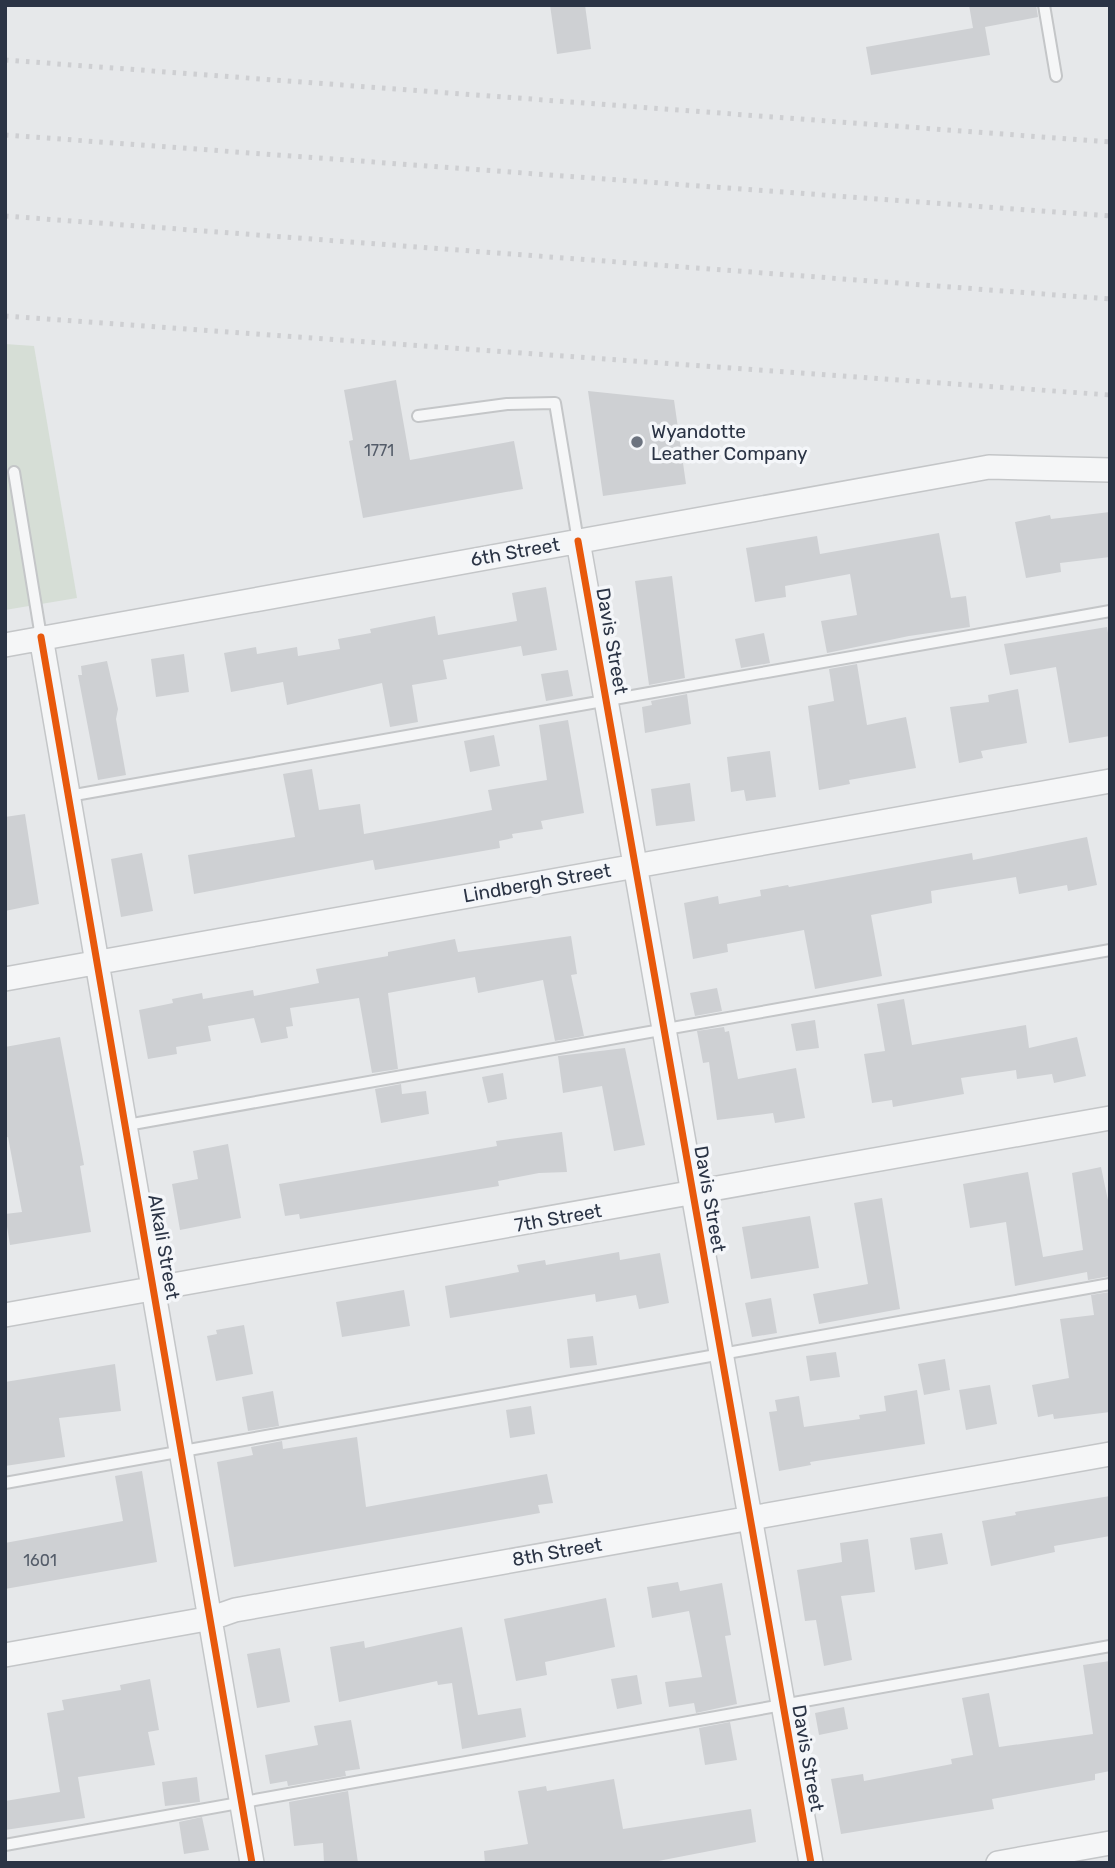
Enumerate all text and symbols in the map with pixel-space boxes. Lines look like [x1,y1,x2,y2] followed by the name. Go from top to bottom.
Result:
[651,420,808,465] place label: Wyandotte Leather Company
[629,434,645,450] marker: Wyandotte Leather Company
[364,441,394,460] house number: 1771
[469,533,562,571] street label: 6th Street
[591,586,633,697] street label: Davis Street
[461,859,613,907] street label: Lindbergh Street
[689,1144,731,1255] street label: Davis Street
[143,1193,185,1302] street label: Alkali Street
[513,1199,604,1237] street label: 7th Street
[510,1533,604,1571] street label: 8th Street
[23,1551,57,1570] house number: 1601
[787,1703,829,1814] street label: Davis Street

